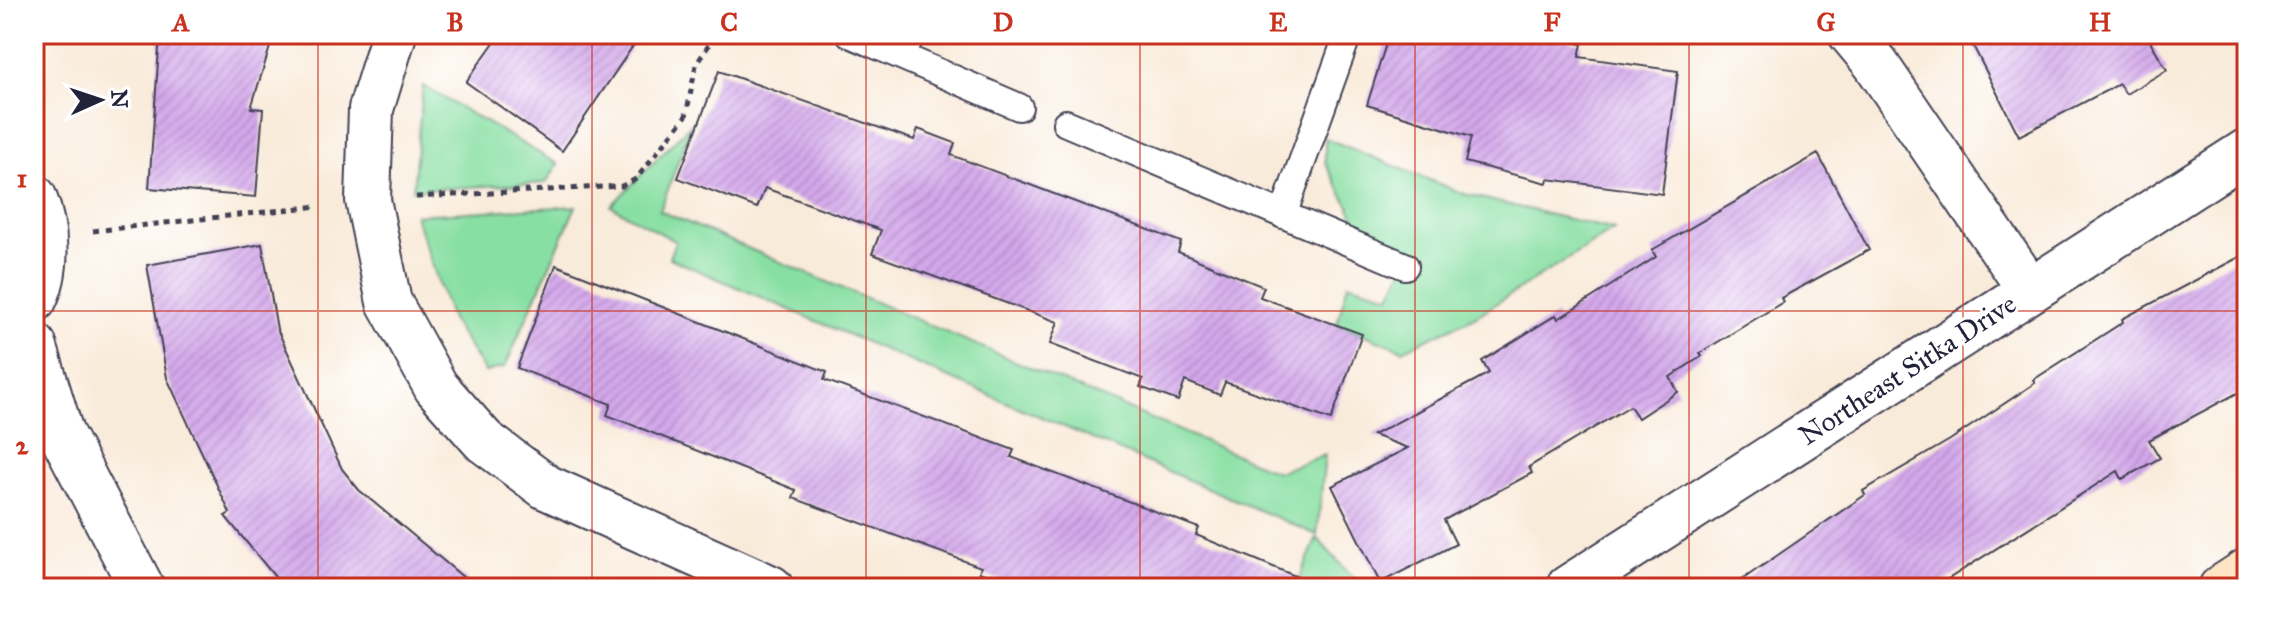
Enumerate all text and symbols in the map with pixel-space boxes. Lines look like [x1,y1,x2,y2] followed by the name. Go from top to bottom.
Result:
[170,6,190,38] text: A
[446,6,464,38] text: B
[720,6,738,38] text: C
[993,6,1013,38] text: D
[1269,6,1288,38] text: E
[1544,6,1561,38] text: F
[1816,6,1836,38] text: G
[2089,6,2112,38] text: H
[60,60,140,140] north arrow
[106,89,133,109] text: N
[17,162,27,194] text: 1
[1792,286,2023,453] street label: Northeast Sitka Drive
[16,429,30,461] text: 2

